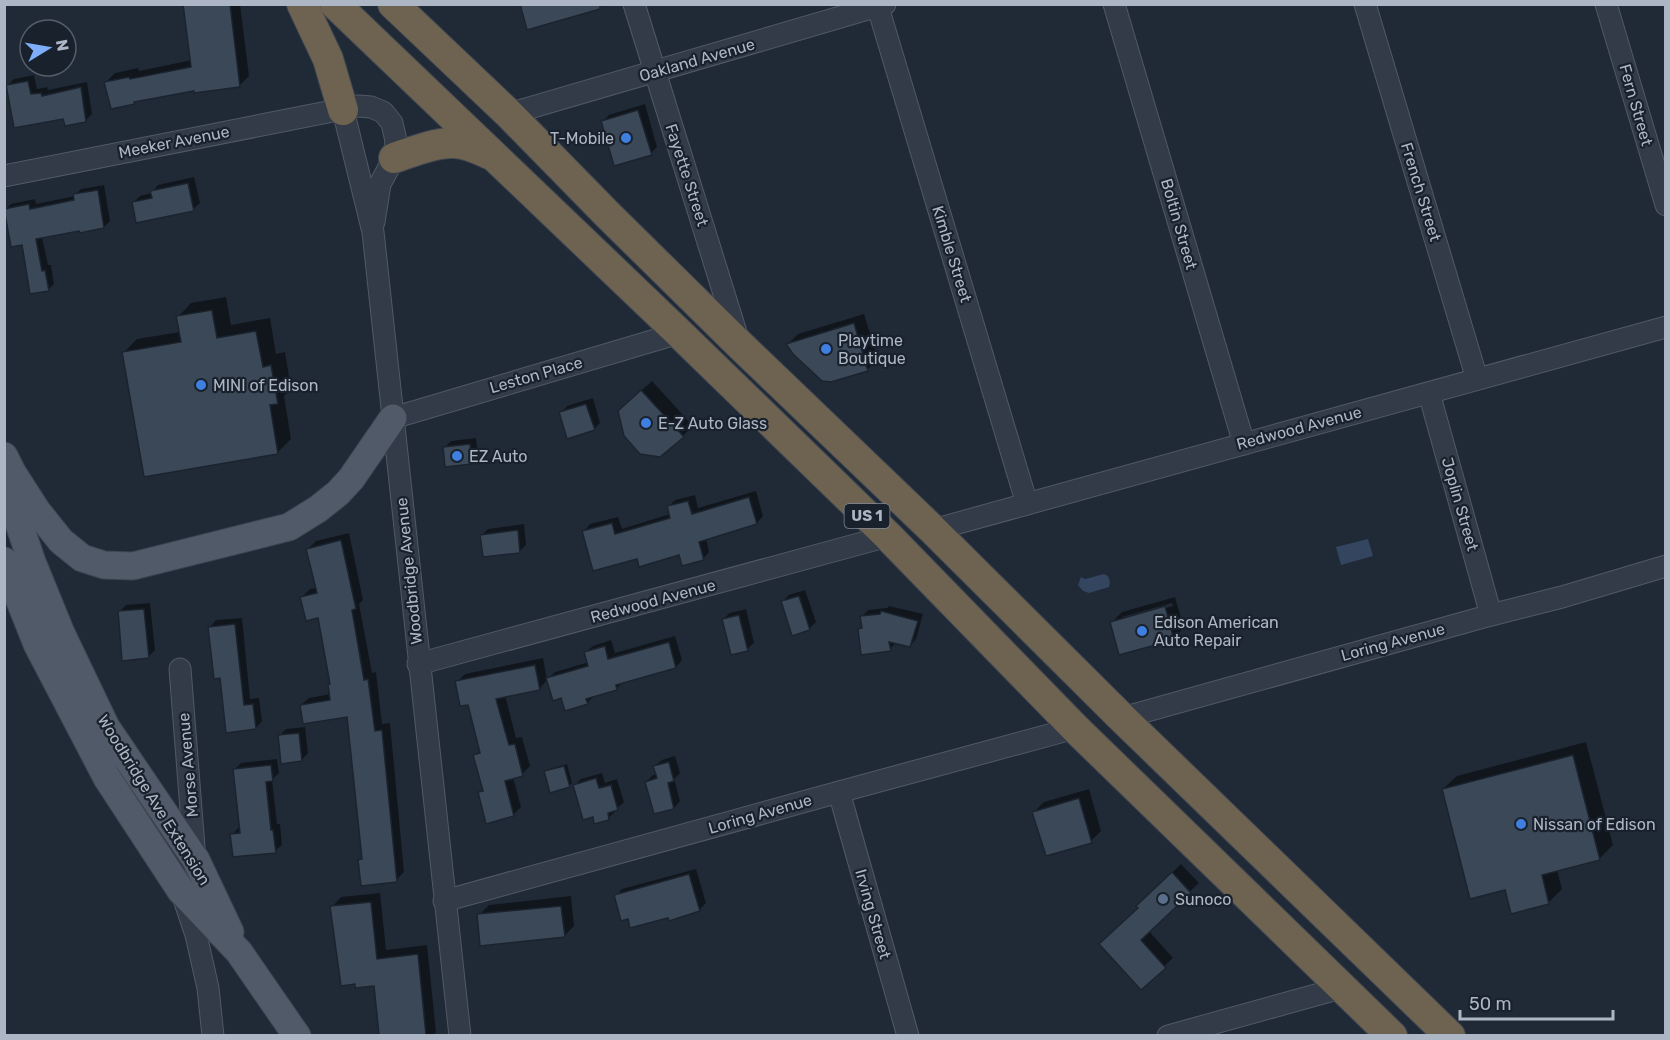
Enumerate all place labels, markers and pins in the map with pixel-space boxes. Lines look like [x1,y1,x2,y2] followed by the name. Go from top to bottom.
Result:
[550,129,614,148] place label: T-Mobile
[619,131,633,145] marker: T-Mobile
[838,331,906,368] place label: Playtime Boutique
[819,342,833,356] marker: Playtime Boutique
[213,376,318,395] place label: MINI of Edison
[194,378,208,392] marker: MINI of Edison
[658,414,767,433] place label: E-Z Auto Glass
[639,416,653,430] marker: E-Z Auto Glass
[469,447,527,466] place label: EZ Auto
[450,449,464,463] marker: EZ Auto
[1154,613,1279,650] place label: Edison American Auto Repair
[1135,624,1149,638] marker: Edison American Auto Repair
[1533,815,1656,834] place label: Nissan of Edison
[1514,817,1528,831] marker: Nissan of Edison
[1175,890,1231,909] place label: Sunoco
[1156,892,1170,906] marker: Sunoco

